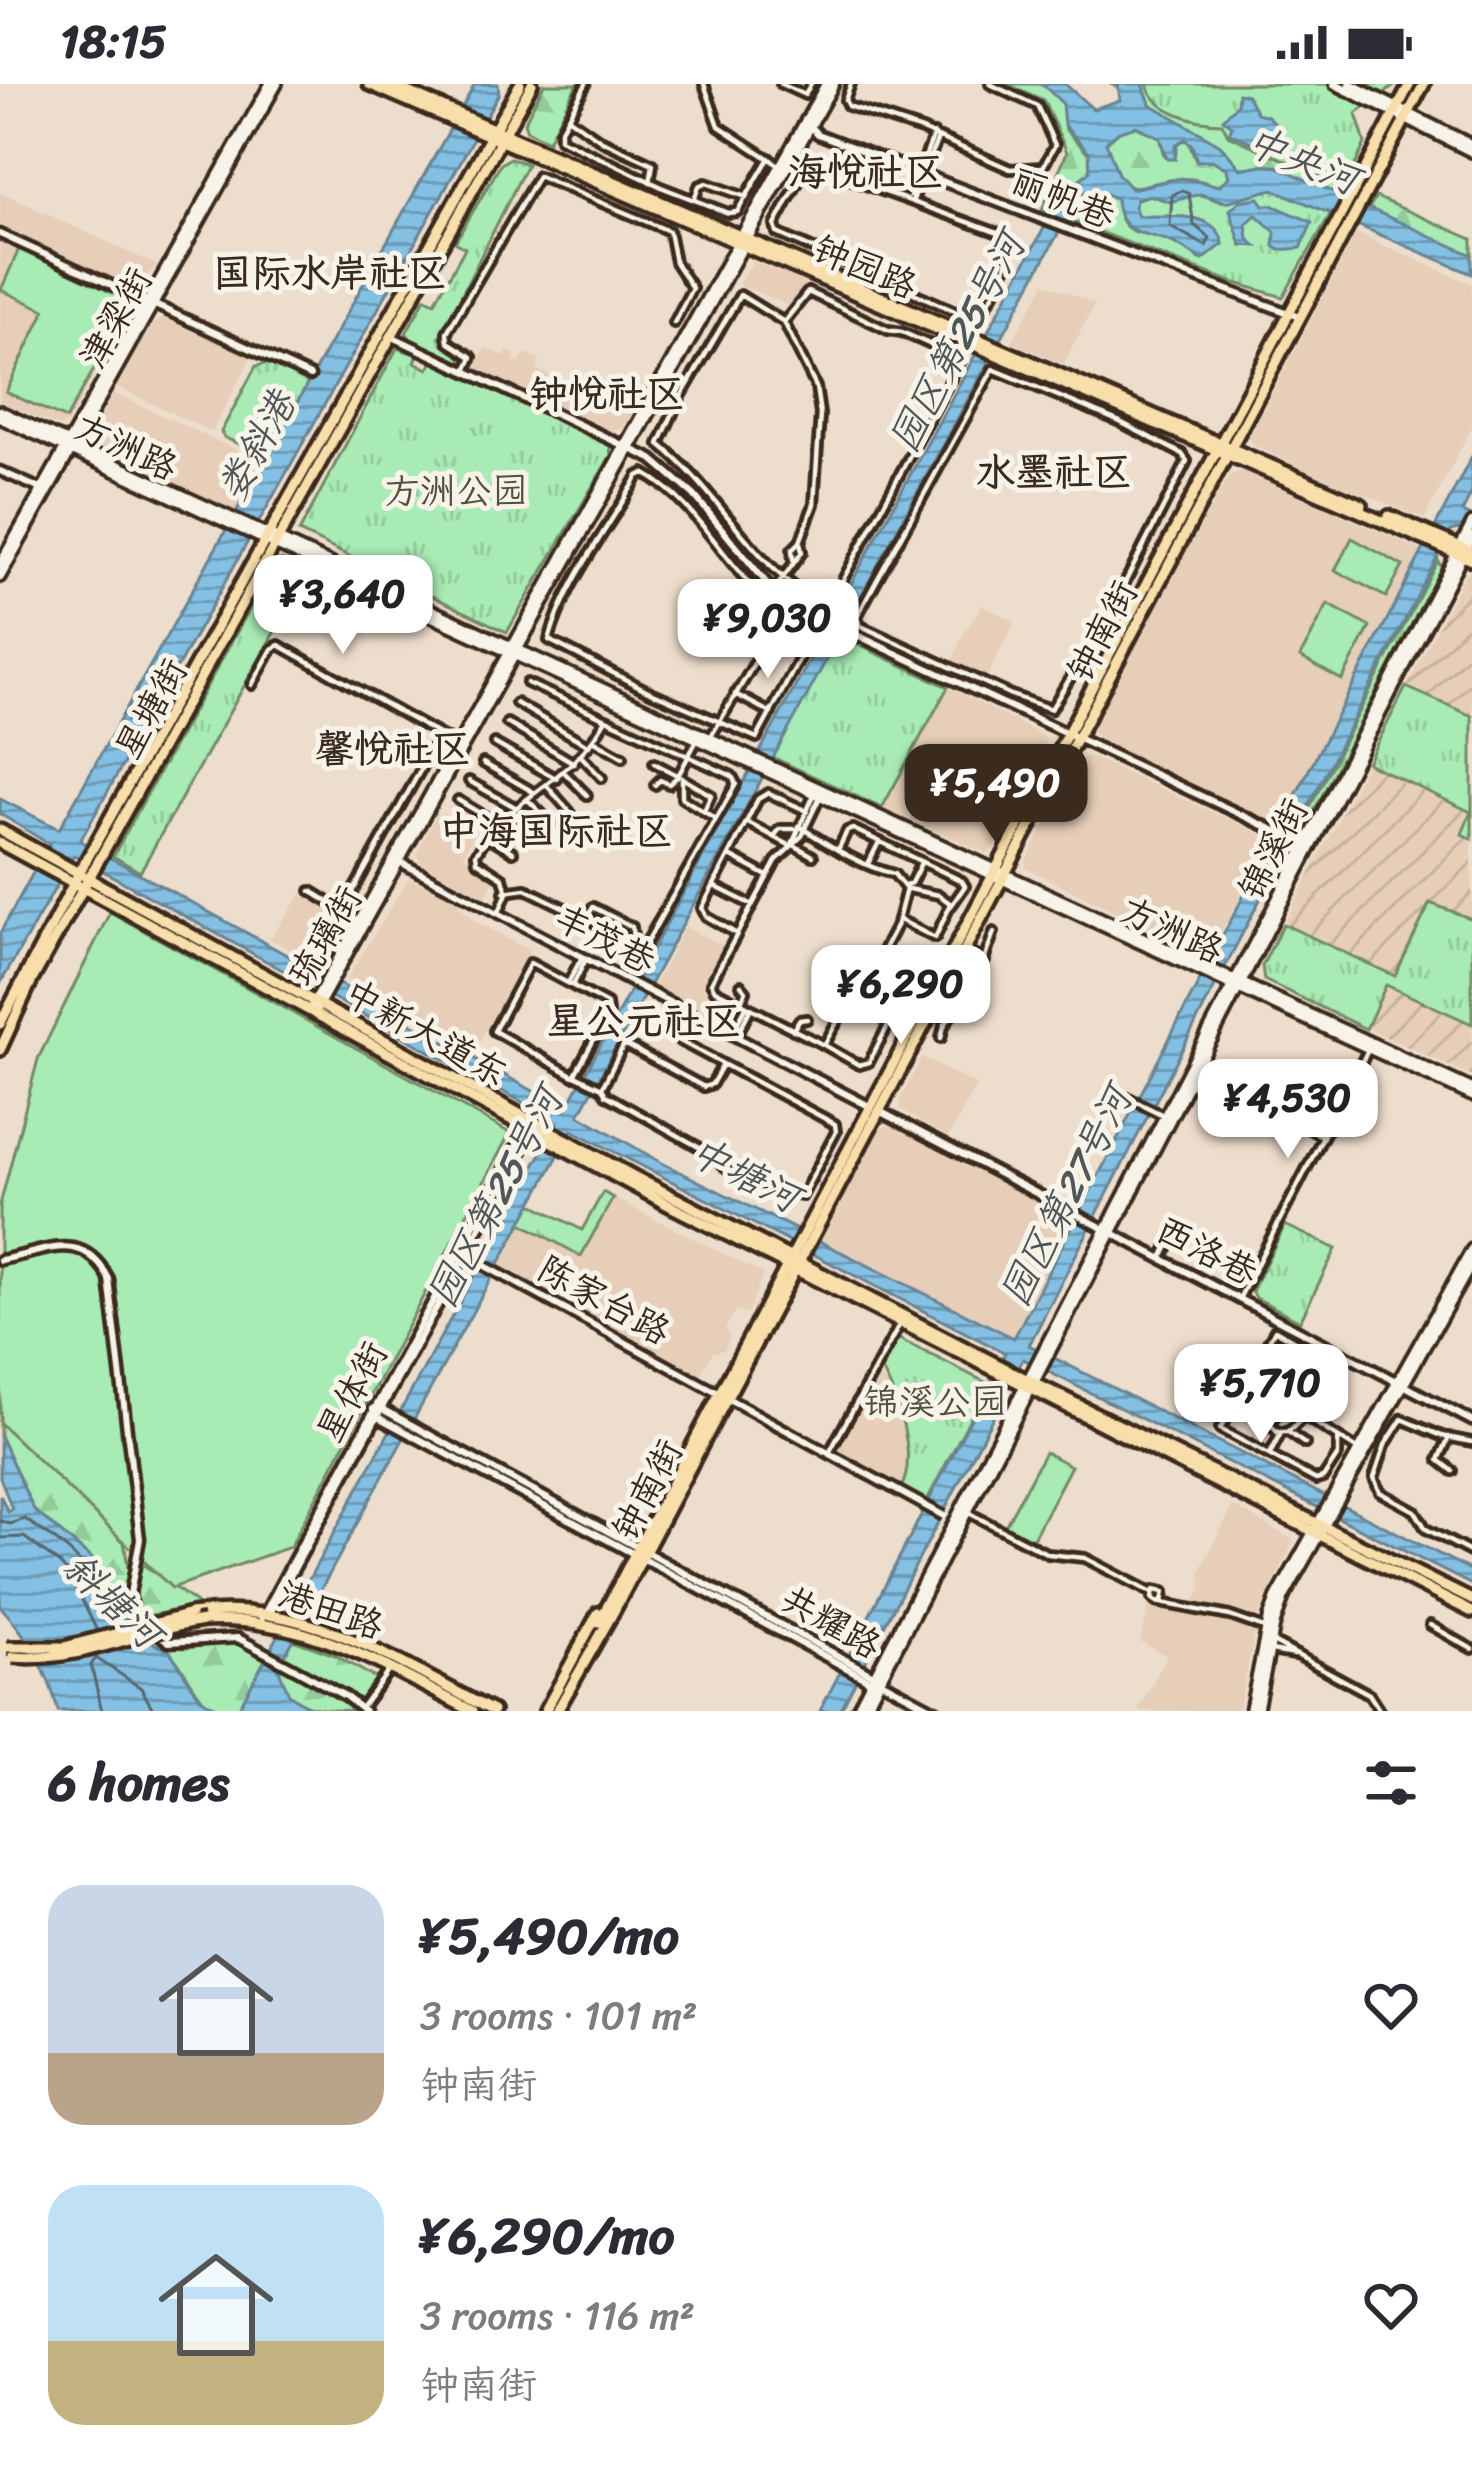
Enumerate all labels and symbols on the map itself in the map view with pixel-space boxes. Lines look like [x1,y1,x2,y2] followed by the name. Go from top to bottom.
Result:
[1236,106,1376,216] water label: 中央河
[788,137,944,206] district label: 海悦社区
[1001,149,1125,247] street label: 丽帆巷
[870,214,1047,465] water label: 园区第25号河
[803,216,927,318] street label: 钟园路
[213,238,447,307] district label: 国际水岸社区
[62,255,170,381] street label: 津梁街
[529,359,685,428] district label: 钟悦社区
[197,375,316,514] water label: 娄斜港
[64,395,188,499] street label: 方洲路
[976,437,1132,506] district label: 水墨社区
[384,459,528,523] park label: 方洲公园
[245,555,441,657] pin: ¥3,640
[1048,568,1156,694] street label: 钟南街
[670,579,866,681] pin: ¥9,030
[97,646,205,772] street label: 星塘街
[315,714,471,783] district label: 馨悦社区
[898,744,1094,846] pin: ¥5,490
[1220,786,1326,912] street label: 锦溪街
[439,796,673,865] district label: 中海国际社区
[270,873,380,999] street label: 琉璃街
[1110,878,1234,982] street label: 方洲路
[542,886,668,992] street label: 丰茂巷
[803,945,999,1047] pin: ¥6,290
[332,961,520,1105] street label: 中新大道东
[546,986,742,1055] district label: 星公元社区
[1190,1059,1386,1161] pin: ¥4,530
[981,1068,1154,1318] water label: 园区第27号河
[408,1069,585,1320] water label: 园区第25号河
[677,1117,818,1234] water label: 中塘河
[1144,1198,1270,1304] street label: 西洛巷
[526,1237,682,1363] street label: 陈家台路
[298,1329,406,1455] street label: 星体街
[1163,1344,1359,1446] pin: ¥5,710
[863,1370,1007,1434] park label: 锦溪公园
[593,1427,701,1553] street label: 钟南街
[47,1535,183,1670] water label: 斜塘河
[270,1562,392,1658] street label: 港田路
[768,1567,894,1677] street label: 共耀路

